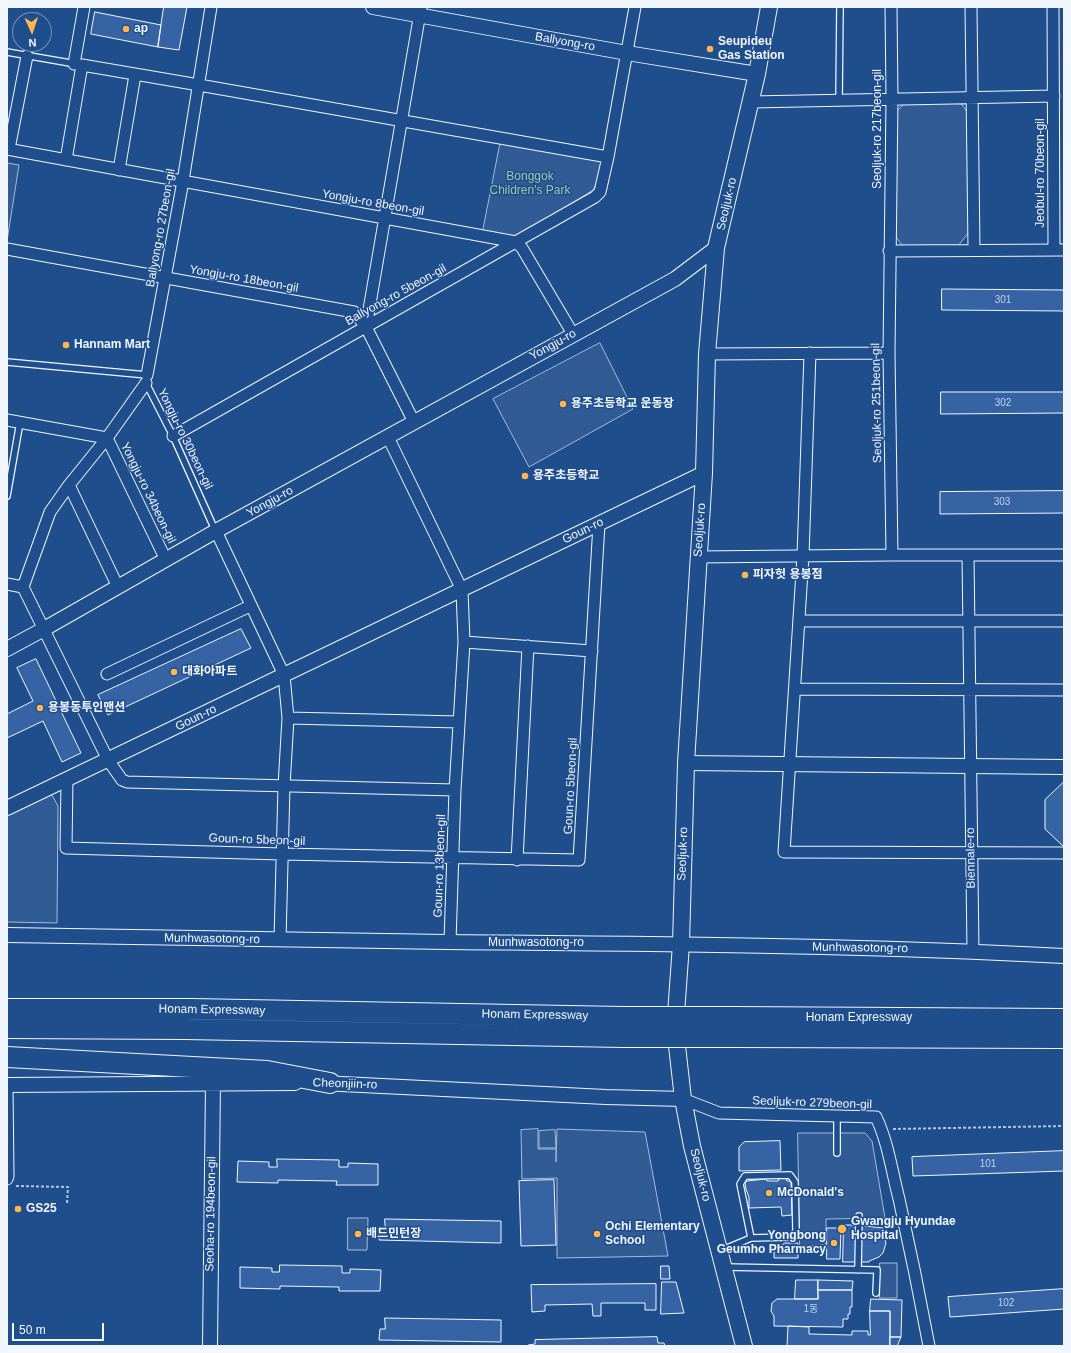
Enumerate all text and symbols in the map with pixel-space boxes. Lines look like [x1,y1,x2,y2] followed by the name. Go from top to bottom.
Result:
[12,12,52,52] north arrow
[134,22,148,36] place label: ap
[121,24,131,34] marker: ap
[534,30,596,54] street label: Ballyong-ro
[718,35,785,63] place label: Seupideu Gas Station
[28,37,37,49] text: N
[705,44,715,54] marker: Seupideu Gas Station
[871,69,885,189] street label: Seoljuk-ro 217beon-gil
[1034,118,1048,228] street label: Jeobul-ro 70beon-gil
[143,168,179,288] street label: Ballyong-ro 27beon-gil
[490,170,570,198] park label: Bonggok Children's Park
[714,176,740,232] street label: Seoljuk-ro
[321,187,425,219] street label: Yongju-ro 8beon-gil
[343,261,449,329] street label: Ballyong-ro 5beon-gil
[188,262,300,296] street label: Yongju-ro 18beon-gil
[995,294,1011,306] house number: 301
[527,326,579,364] street label: Yongju-ro
[74,338,150,352] place label: Hannam Mart
[61,340,71,350] marker: Hannam Mart
[869,343,885,463] street label: Seoljuk-ro 251beon-gil
[154,386,216,492] street label: Yongju-ro 30beon-gil
[571,397,674,411] place label: 용주초등학교 운동장
[995,397,1011,409] house number: 302
[558,399,568,409] marker: 용주초등학교 운동장
[117,440,179,546] street label: Yongju-ro 34beon-gil
[533,469,599,483] place label: 용주초등학교
[520,471,530,481] marker: 용주초등학교
[244,483,296,521] street label: Yongju-ro
[994,496,1010,508] house number: 303
[691,503,709,557] street label: Seoljuk-ro
[560,515,606,547] street label: Goun-ro
[753,568,823,582] place label: 피자헛 용봉점
[740,570,750,580] marker: 피자헛 용봉점
[182,665,237,679] place label: 대화아파트
[169,667,179,677] marker: 대화아파트
[48,701,125,715] place label: 용봉동투인맨션
[173,702,219,734] street label: Goun-ro
[35,703,45,713] marker: 용봉동투인맨션
[561,737,581,835] street label: Goun-ro 5beon-gil
[431,814,449,918] street label: Goun-ro 13beon-gil
[675,827,691,881] street label: Seoljuk-ro
[963,827,979,889] street label: Biennale-ro
[208,831,306,849] street label: Goun-ro 5beon-gil
[164,931,260,947] street label: Munhwasotong-ro
[488,936,584,950] street label: Munhwasotong-ro
[812,940,908,956] street label: Munhwasotong-ro
[159,1002,265,1018] street label: Honam Expressway
[482,1007,588,1023] street label: Honam Expressway
[806,1011,912,1025] street label: Honam Expressway
[312,1076,378,1092] street label: Cheonjiin-ro
[752,1094,872,1112] street label: Seoljuk-ro 279beon-gil
[686,1147,714,1203] street label: Seoljuk-ro
[203,1156,219,1272] street label: Seoha-ro 194beon-gil
[980,1158,996,1170] house number: 101
[777,1186,844,1200] place label: McDonald's
[764,1188,774,1198] marker: McDonald's
[26,1202,57,1216] place label: GS25
[13,1204,23,1214] marker: GS25
[851,1215,956,1243] place label: Gwangju Hyundae Hospital
[605,1220,700,1248] place label: Ochi Elementary School
[836,1223,848,1235] marker: Gwangju Hyundae Hospital
[366,1227,421,1241] place label: 배드민턴장
[353,1229,363,1239] marker: 배드민턴장
[592,1229,602,1239] marker: Ochi Elementary School
[717,1229,826,1257] place label: Yongbong Geumho Pharmacy
[829,1238,839,1248] marker: Yongbong Geumho Pharmacy
[998,1297,1014,1309] house number: 102
[804,1303,818,1315] house number: 1동
[14,1315,106,1341] scale bar
[19,1323,46,1337] text: 50 m

